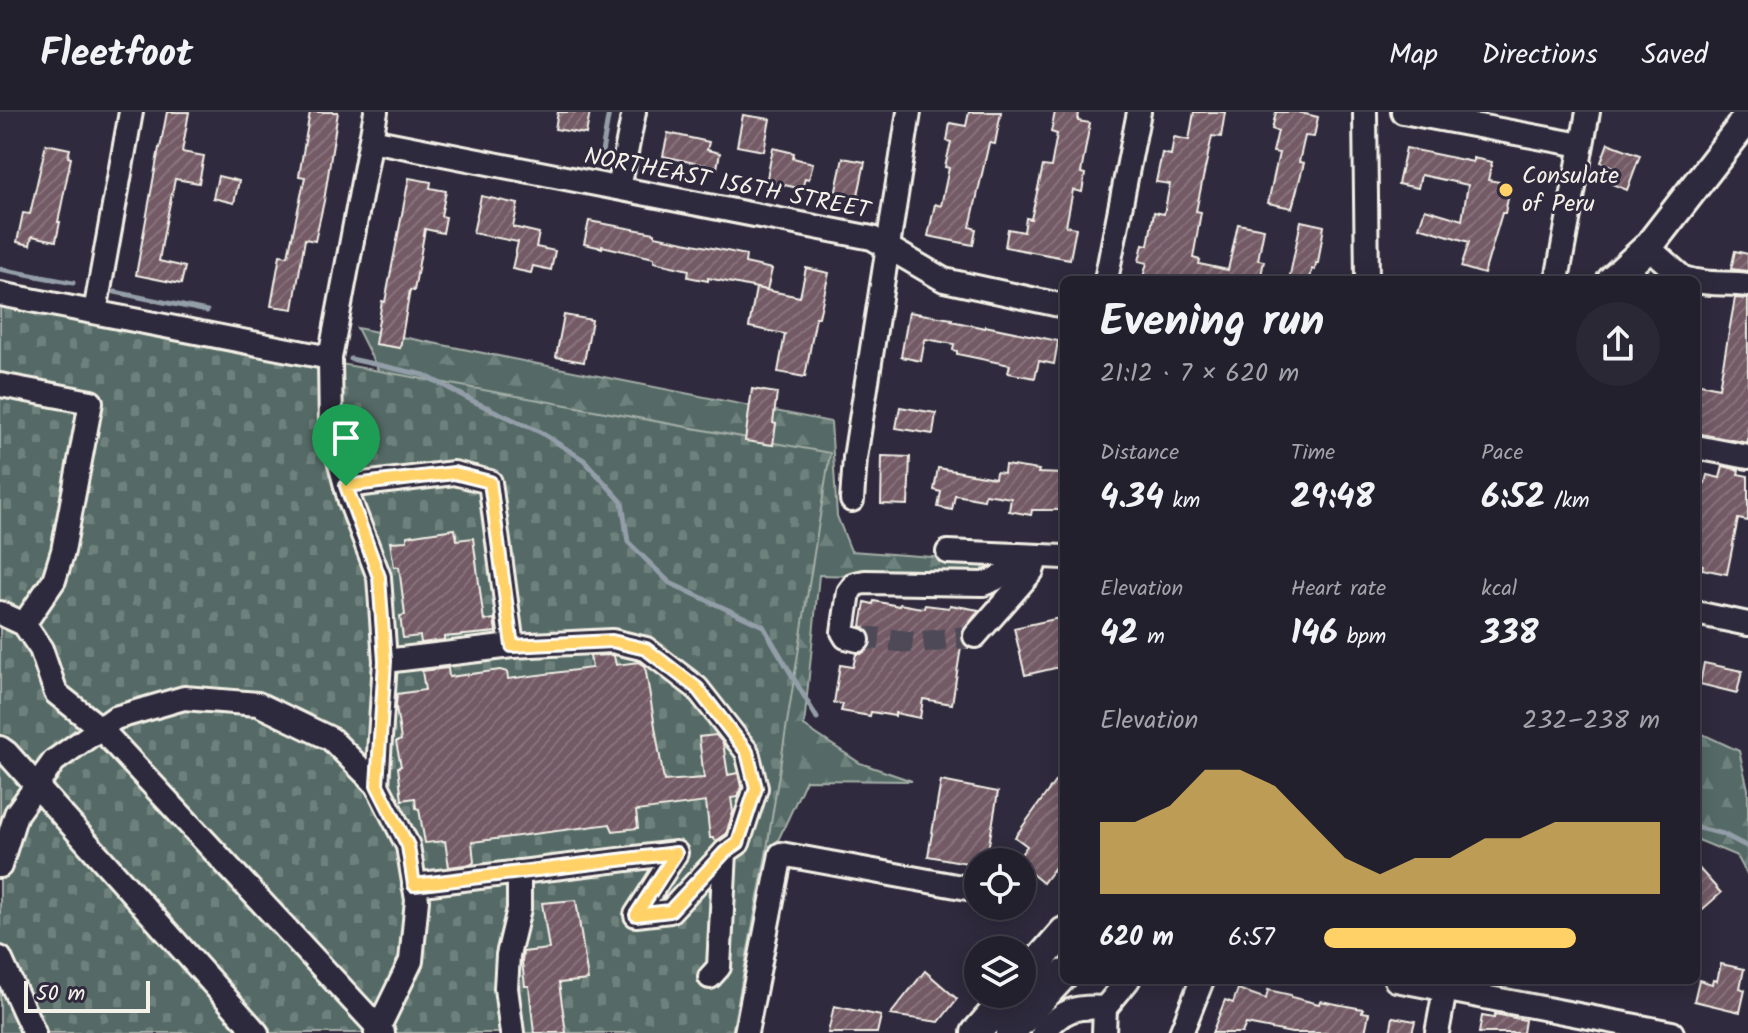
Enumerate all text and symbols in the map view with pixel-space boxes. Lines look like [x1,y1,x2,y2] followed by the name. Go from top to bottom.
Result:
[40,25,193,85] text: Fleetfoot
[1389,33,1438,78] text: Map
[1482,33,1598,78] text: Directions
[1642,33,1708,78] text: Saved
[581,137,875,231] street label: NORTHEAST 156TH STREET
[1522,157,1619,224] place label: Consulate of Peru
[1497,181,1515,199] marker: Consulate of Peru
[1100,288,1324,358] text: Evening run
[1576,302,1660,386] button: share
[1100,353,1299,395] text: 21:12 · 7 × 620 m
[312,404,380,486] pin
[324,416,368,460] icon: arrive
[1100,436,1179,471] text: Distance
[1291,436,1335,471] text: Time
[1481,436,1523,471] text: Pace
[1100,471,1164,525] text: 4.34
[1291,471,1375,525] text: 29:48
[1481,471,1545,525] text: 6:52
[1164,484,1200,519] text: km
[1545,484,1590,519] text: /km
[1100,572,1183,607] text: Elevation
[1291,572,1386,607] text: Heart rate
[1481,572,1517,607] text: kcal
[1100,607,1138,661] text: 42
[1291,607,1338,661] text: 146
[1481,607,1539,661] text: 338
[1138,620,1165,655] text: m
[1338,620,1386,655] text: bpm
[1100,700,1198,742] text: Elevation
[1522,700,1660,742] text: 232–238 m
[964,848,1036,1008] map controls
[964,848,1036,920] button: locate
[1100,917,1174,959] text: 620 m
[1228,917,1275,959] text: 6:57
[964,936,1036,1008] button: layers
[24,977,150,1013] scale bar
[36,977,85,1012] text: 50 m

